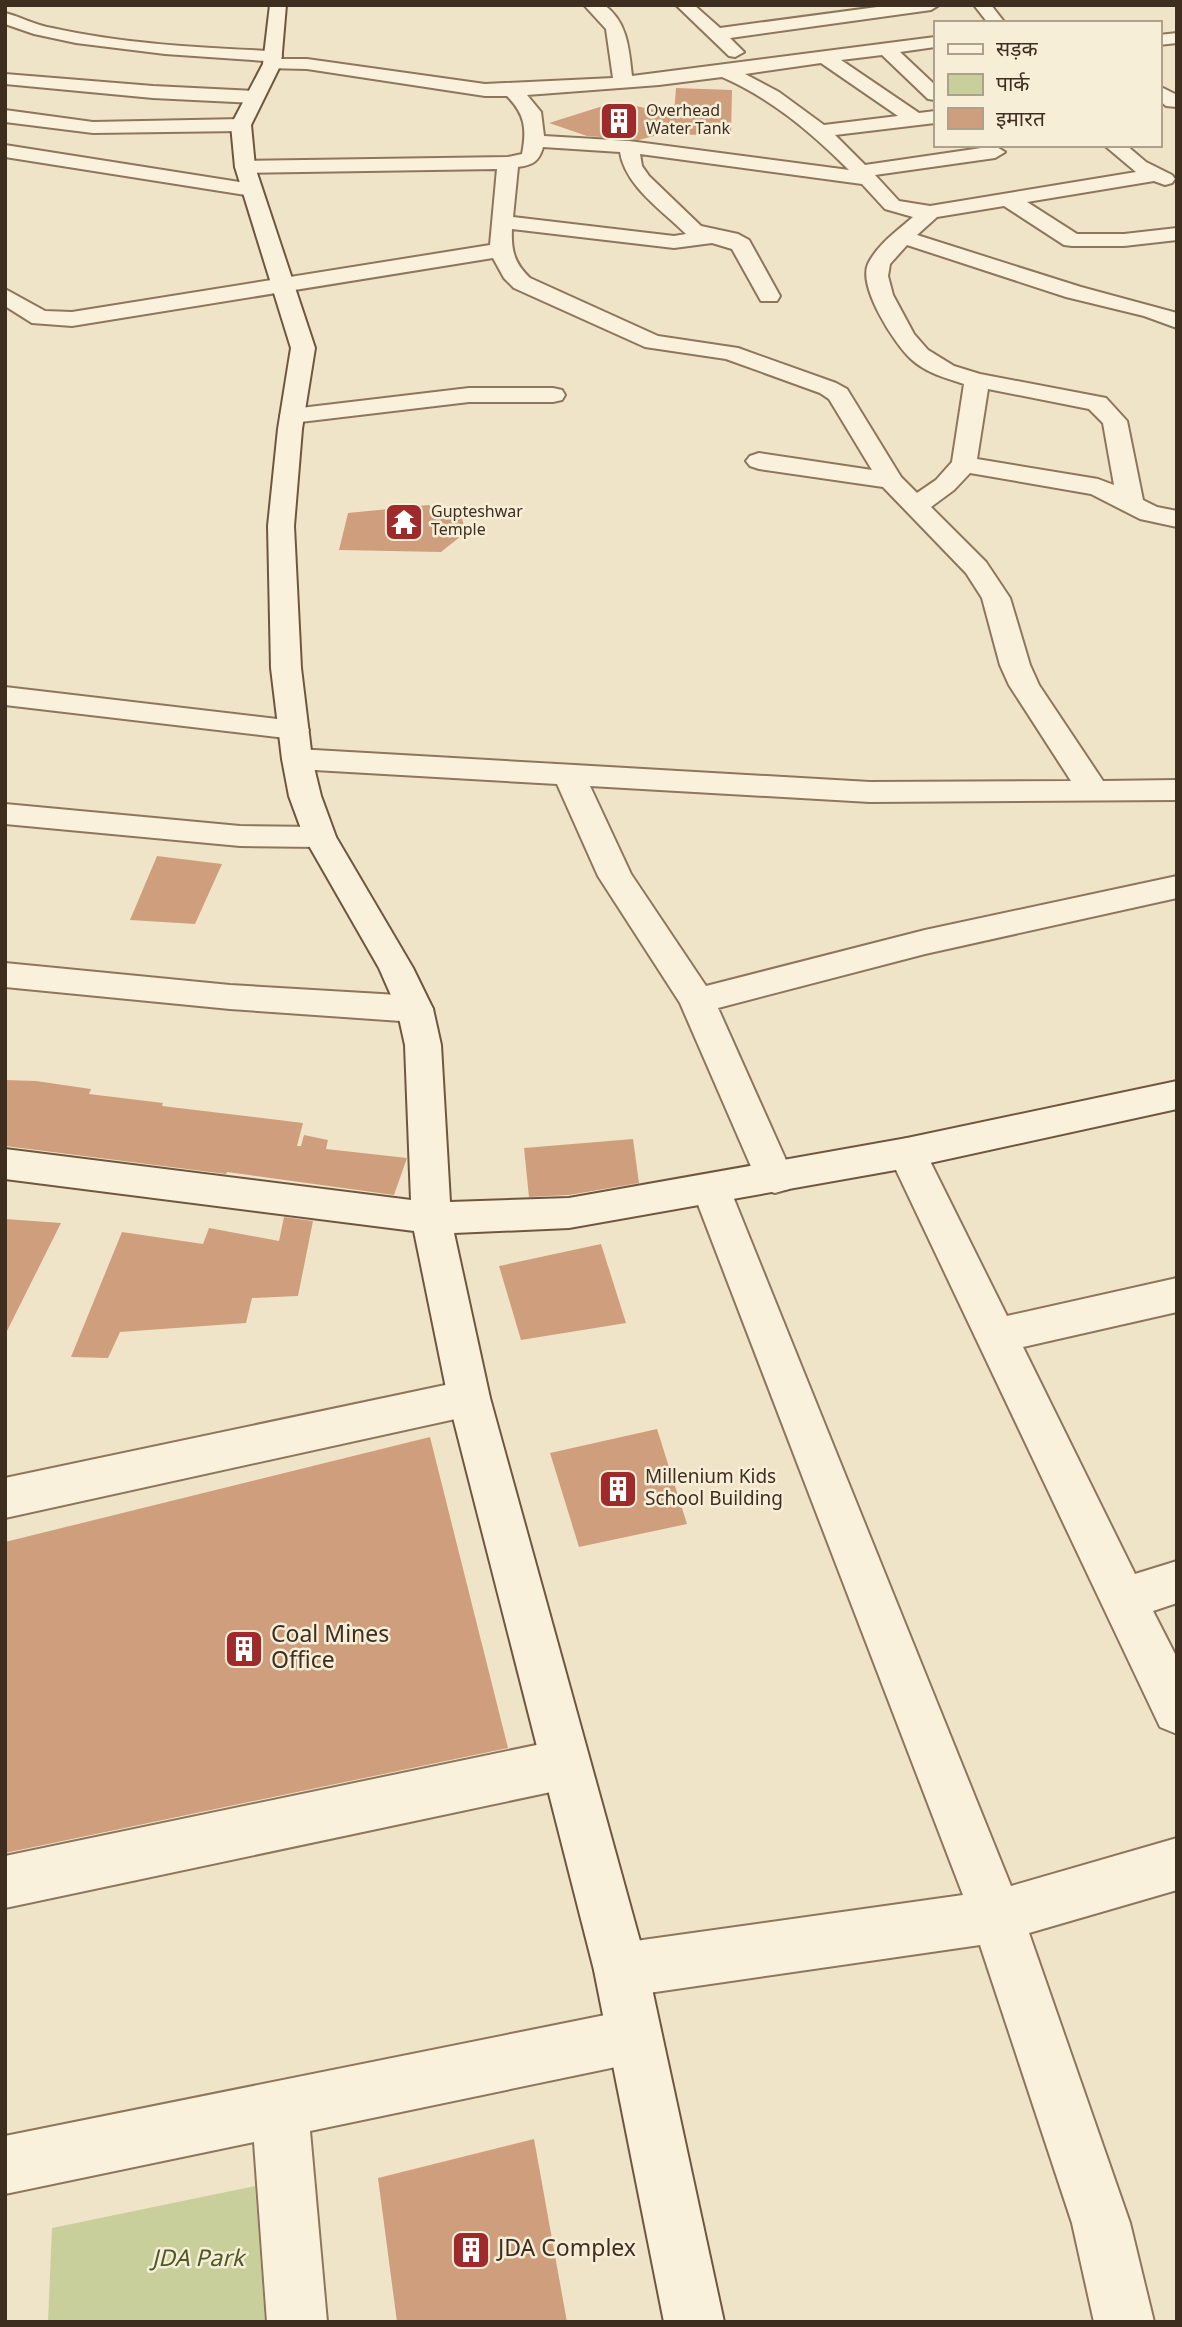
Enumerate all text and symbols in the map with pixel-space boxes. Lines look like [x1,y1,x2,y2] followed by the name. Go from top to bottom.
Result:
[934,21,1161,147] legend
[996,37,1038,65] text: सड़क
[996,72,1030,100] text: पार्क
[598,100,640,142] building icon: Overhead Water Tank
[646,102,731,141] place label: Overhead Water Tank
[996,107,1046,135] text: इमारत
[383,501,425,543] temple icon: Gupteshwar Temple
[431,503,523,542] place label: Gupteshwar Temple
[645,1466,783,1513] place label: Millenium Kids School Building
[597,1468,639,1510] building icon: Millenium Kids School Building
[271,1621,389,1677] place label: Coal Mines Office
[223,1628,265,1670] building icon: Coal Mines Office
[450,2229,492,2271] building icon: JDA Complex
[496,2235,636,2265] place label: JDA Complex
[149,2245,247,2275] park label: JDA Park

